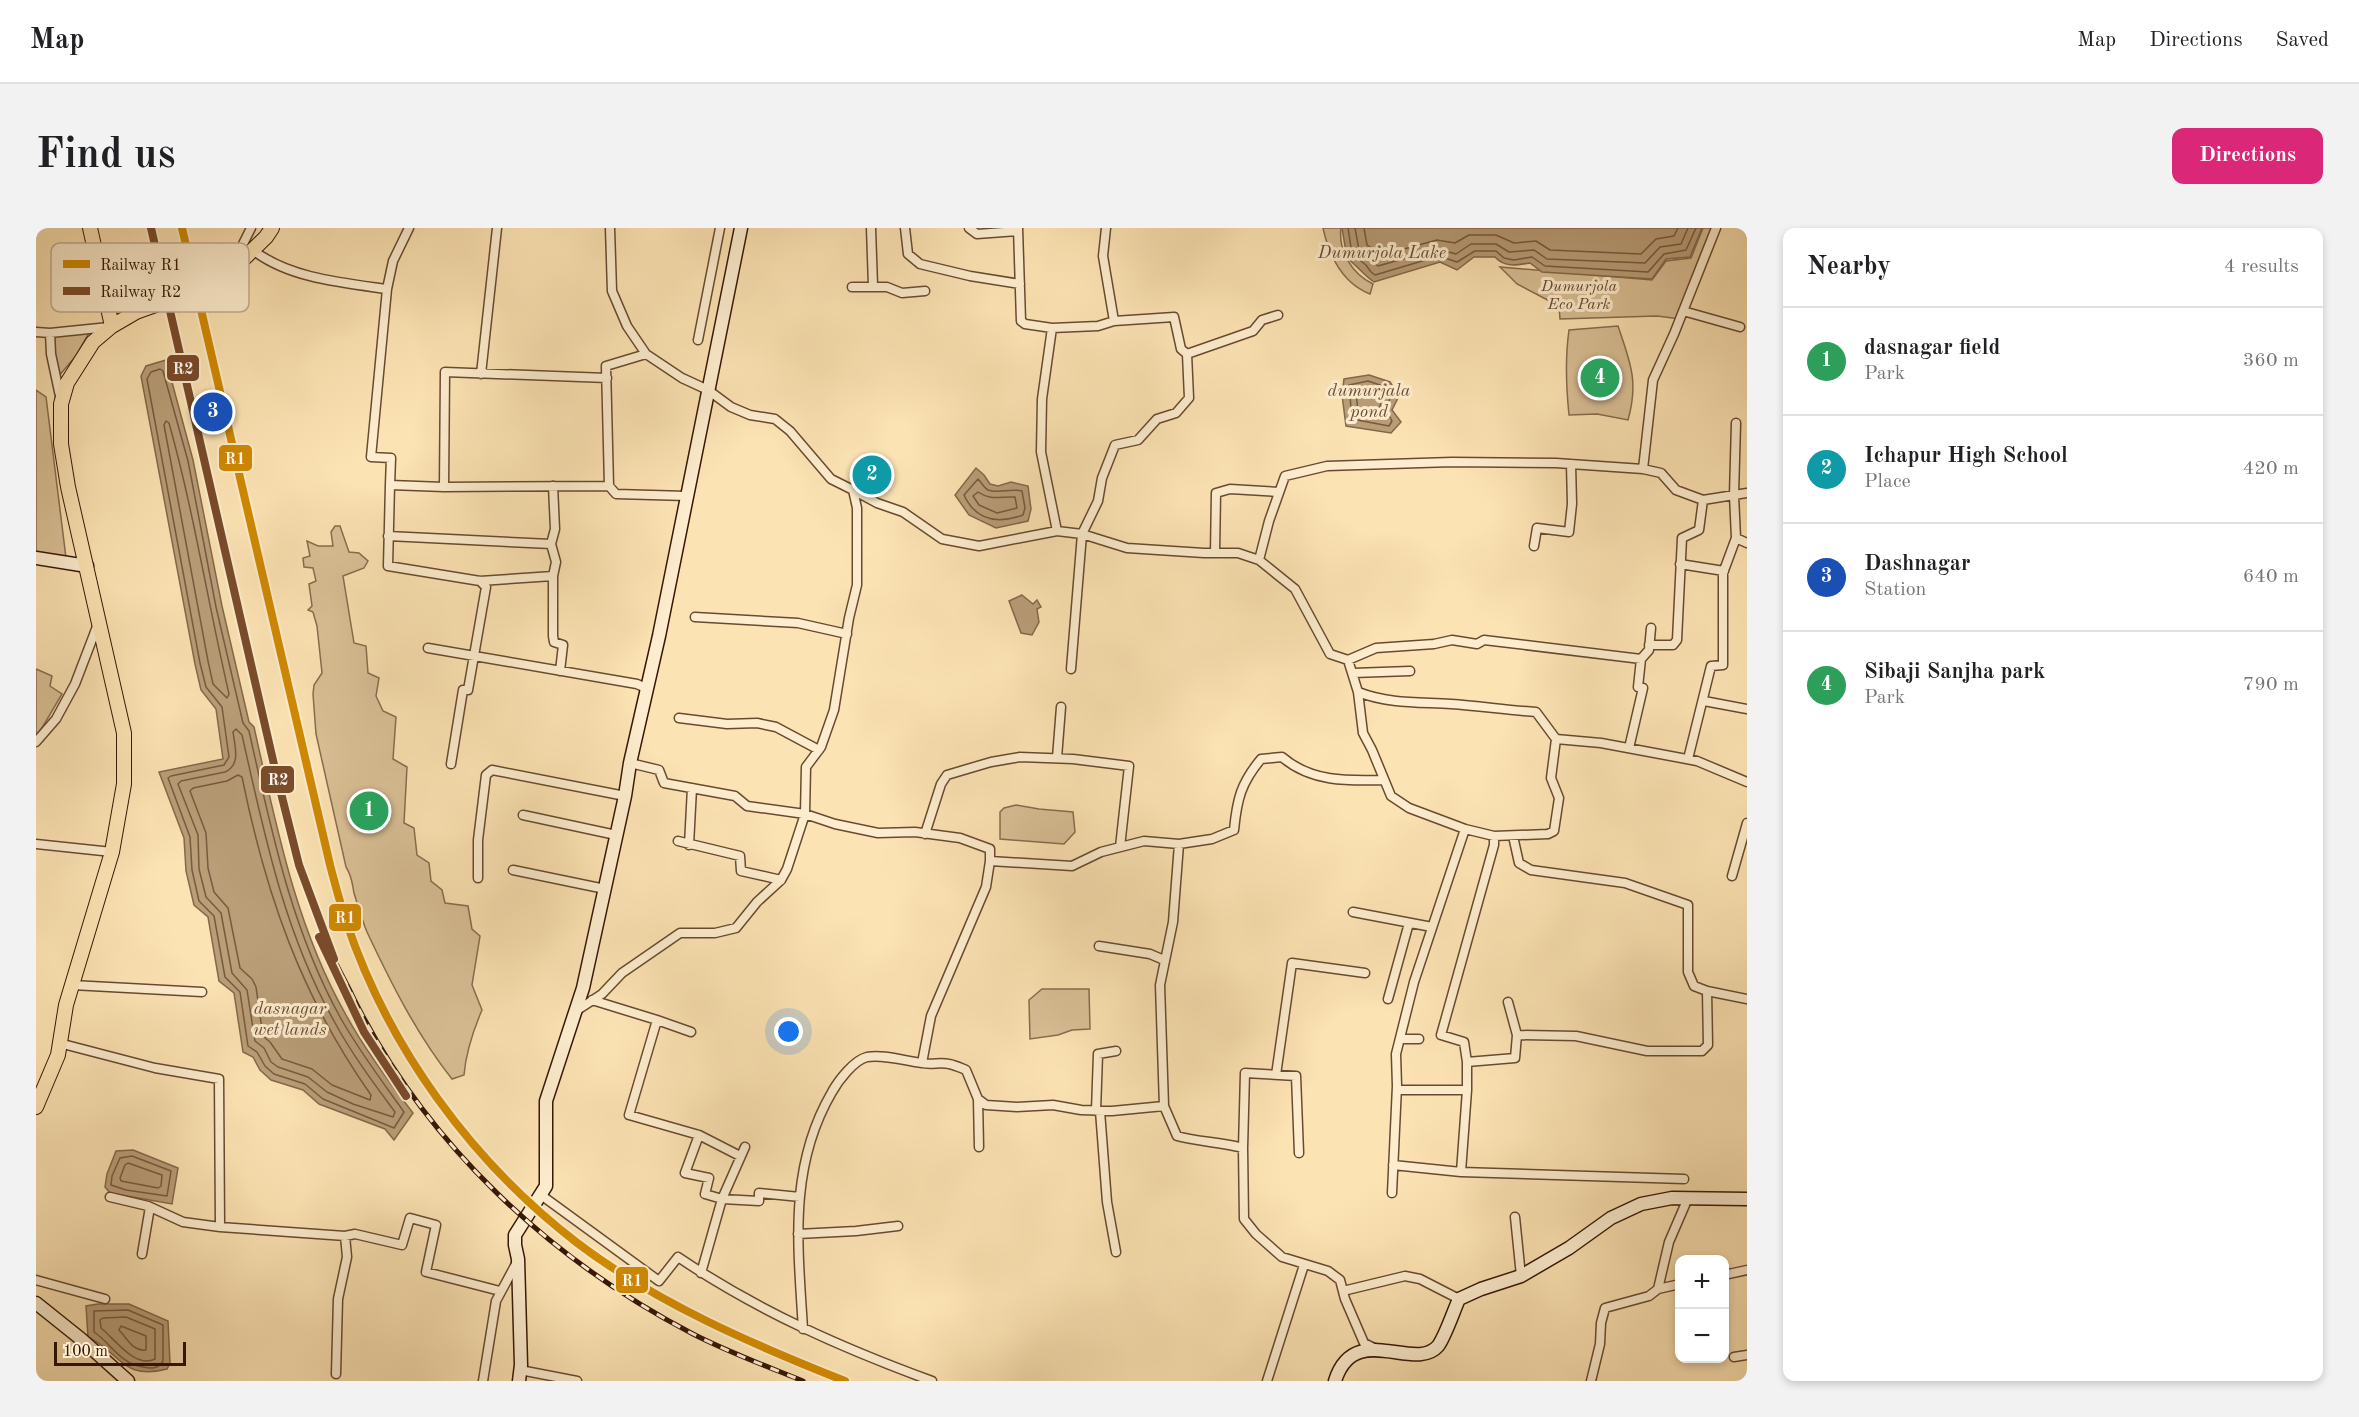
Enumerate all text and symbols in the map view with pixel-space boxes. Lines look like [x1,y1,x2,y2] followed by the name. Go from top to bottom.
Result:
[30,27,84,55] text: Map
[2077,30,2116,51] text: Map
[2149,30,2243,51] text: Directions
[2276,30,2329,51] text: Saved
[2172,128,2323,184] button: Directions
[36,135,175,177] text: Find us
[51,243,249,312] legend
[1317,244,1446,262] water label: Dumurjola Lake
[1807,254,1891,280] text: Nearby
[2224,257,2299,277] text: 4 results
[100,258,181,274] text: Railway R1
[1540,279,1617,313] park label: Dumurjola Eco Park
[100,285,181,301] text: Railway R2
[1864,337,2000,359] text: dasnagar field
[1821,351,1832,371] text: 1
[2243,351,2299,371] text: 360 m
[166,354,200,382] line badge: R2
[1580,356,1620,400] pin: 4
[173,362,193,378] text: R2
[1864,364,1905,384] text: Park
[1328,382,1411,421] water label: dumurjala pond
[194,390,232,435] pin: 3
[218,444,253,472] line badge: R1
[1864,445,2068,467] text: Ichapur High School
[225,452,245,468] text: R1
[852,452,892,498] pin: 2
[1821,459,1832,479] text: 2
[2243,459,2299,479] text: 420 m
[1864,472,1911,492] text: Place
[1864,553,1971,575] text: Dashnagar
[1821,567,1832,587] text: 3
[2243,567,2299,587] text: 640 m
[1864,580,1926,600] text: Station
[1864,661,2045,683] text: Sibaji Sanjha park
[1821,675,1832,695] text: 4
[2243,675,2299,695] text: 790 m
[1864,688,1905,708] text: Park
[260,765,295,794] line badge: R2
[268,773,288,789] text: R2
[350,788,388,834] pin: 1
[328,903,362,932] line badge: R1
[335,911,355,927] text: R1
[253,1000,328,1039] water label: dasnagar wet lands
[774,1017,803,1046] your location
[1675,1255,1729,1363] map controls
[1675,1255,1729,1309] button: +
[615,1266,649,1294] line badge: R1
[622,1274,642,1290] text: R1
[1675,1309,1729,1363] button: −
[54,1339,186,1366] scale bar
[63,1344,108,1360] text: 100 m

